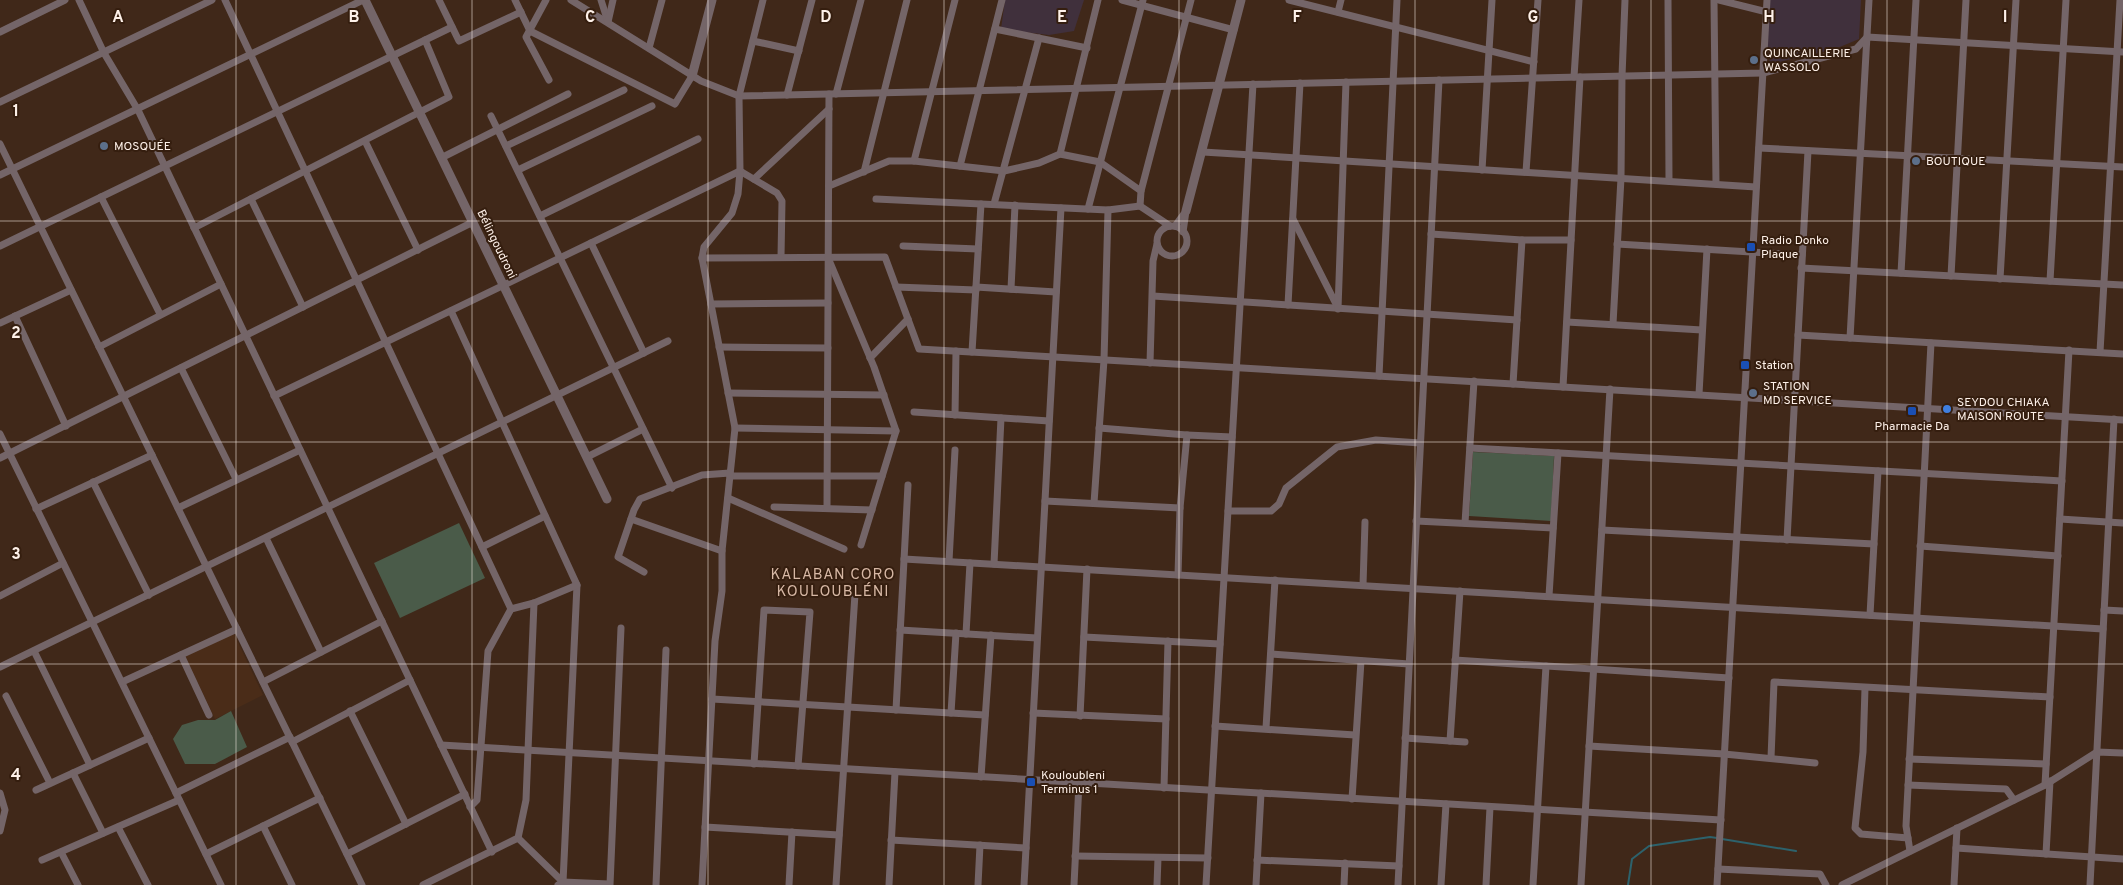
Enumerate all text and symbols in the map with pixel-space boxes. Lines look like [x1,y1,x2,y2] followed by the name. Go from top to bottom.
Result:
[112,8,124,28] text: A
[348,8,360,28] text: B
[585,8,595,28] text: C
[820,8,832,28] text: D
[1057,8,1067,28] text: E
[1292,8,1302,28] text: F
[1528,8,1538,28] text: G
[1763,8,1775,28] text: H
[2003,8,2007,28] text: I
[1764,46,1851,76] place label: QUINCAILLERIE WASSOLO
[1748,54,1760,66] marker: QUINCAILLERIE WASSOLO
[13,102,19,122] text: 1
[114,139,171,155] place label: MOSQUÉE
[98,140,110,152] marker: MOSQUÉE
[1926,154,1985,170] place label: BOUTIQUE
[1910,155,1922,167] marker: BOUTIQUE
[472,207,520,282] street label: Bélingoudroni
[1761,233,1829,263] place label: Radio Donko Plaque
[1745,241,1757,253] marker: Radio Donko Plaque
[11,324,21,344] text: 2
[1755,358,1793,374] place label: Station
[1739,359,1751,371] marker: Station
[1763,379,1832,409] place label: STATION MD SERVICE
[1747,387,1759,399] marker: STATION MD SERVICE
[1957,395,2050,425] place label: SEYDOU CHIAKA MAISON ROUTE
[1941,403,1953,415] marker: SEYDOU CHIAKA MAISON ROUTE
[1906,405,1918,417] marker: Pharmacie Da
[1875,419,1949,435] place label: Pharmacie Da
[11,545,21,565] text: 3
[771,566,895,602] district label: KALABAN CORO KOULOUBLÉNI
[11,766,21,786] text: 4
[1041,768,1105,798] place label: Kouloubleni Terminus 1
[1025,776,1037,788] marker: Kouloubleni Terminus 1

